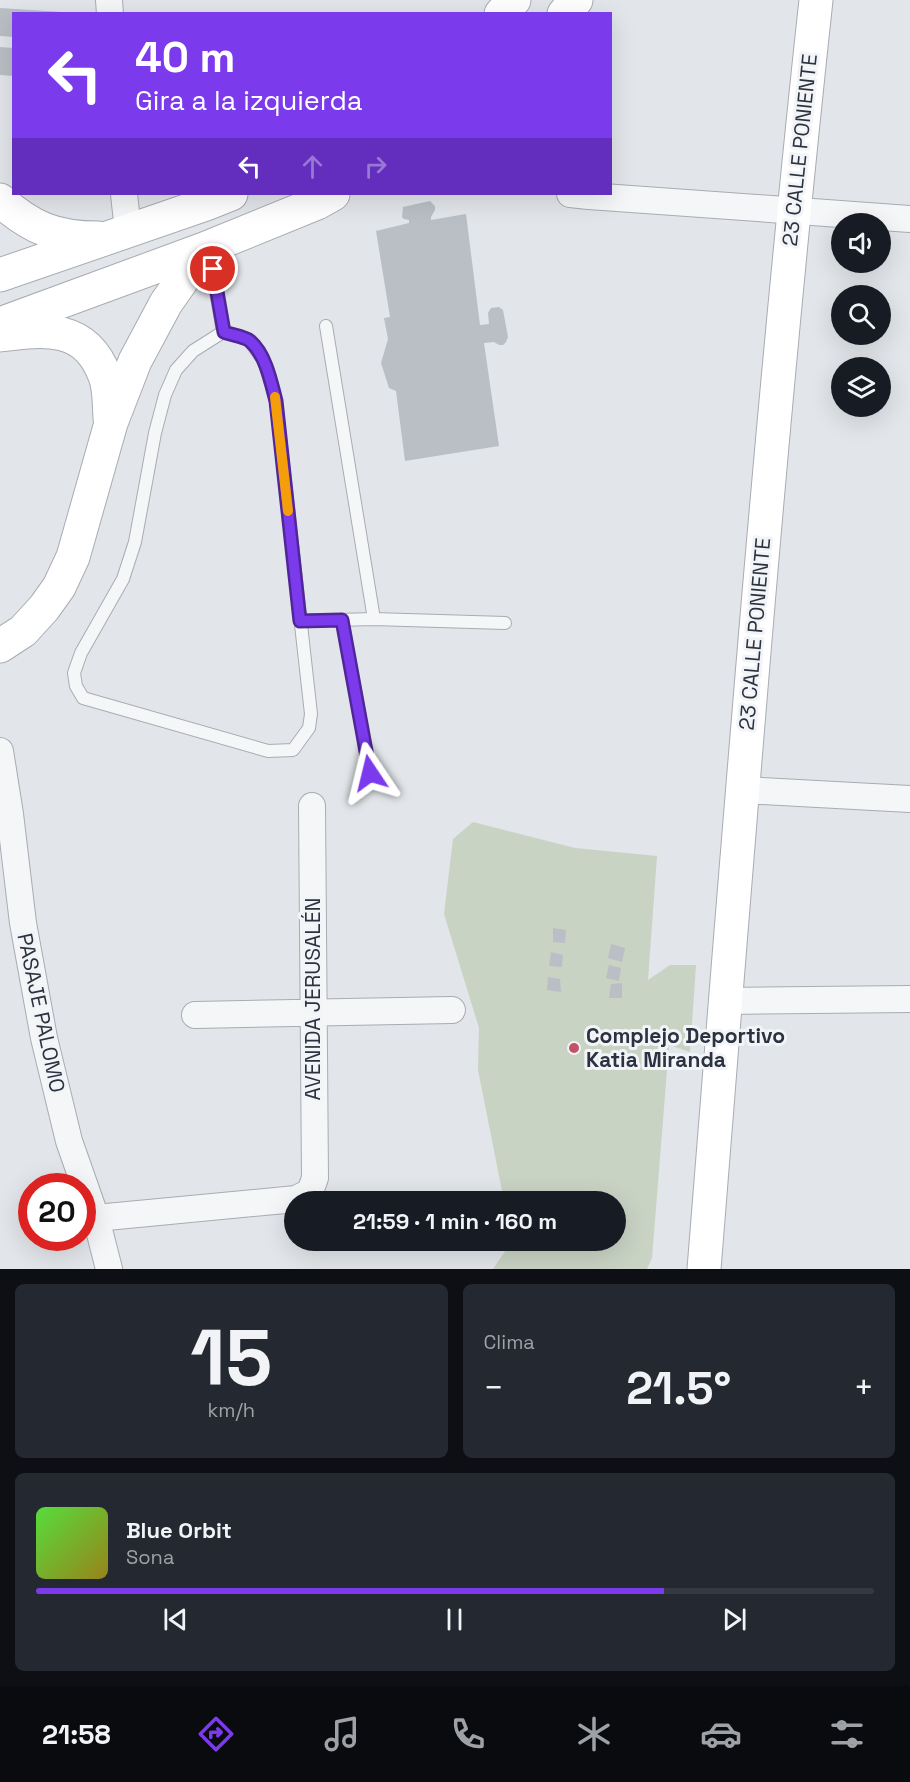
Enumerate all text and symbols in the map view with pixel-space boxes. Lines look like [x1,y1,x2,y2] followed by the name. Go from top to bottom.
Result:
[135,31,235,84] text: 40 m
[36,36,114,114] icon: left
[776,53,823,247] street label: 23 CALLE PONIENTE
[135,83,362,118] text: Gira a la izquierda
[233,150,266,183] icon: left
[296,150,329,183] icon: ahead
[359,150,392,183] icon: right
[831,213,891,417] map controls
[831,213,891,273] button: sound
[187,243,238,294] pin
[196,252,229,285] icon: arrive
[831,285,891,345] button: search
[831,357,891,417] button: layers
[733,537,776,731] street label: 23 CALLE PONIENTE
[338,741,402,805] position arrow
[299,898,326,1100] street label: AVENIDA JERUSALÉN
[11,931,72,1095] street label: PASAJE PALOMO
[586,1022,785,1073] place label: Complejo Deportivo Katia Miranda
[567,1041,581,1055] marker: Complejo Deportivo Katia Miranda
[18,1173,96,1251] speed limit sign: 20
[353,1207,557,1235] text: 21:59 · 1 min · 160 m
[190,1308,272,1408] text: 15
[484,1329,535,1355] text: Clima
[626,1360,731,1417] text: 21.5°
[484,1367,504,1409] text: −
[854,1367,874,1409] text: +
[207,1397,255,1423] text: km/h
[126,1516,232,1544] text: Blue Orbit
[126,1544,174,1570] text: Sona
[159,1603,192,1636] icon: previous
[438,1603,471,1636] icon: pause
[718,1603,751,1636] icon: next
[195,1713,237,1755] icon: directions
[321,1713,363,1755] icon: music
[447,1713,489,1755] icon: phone
[573,1713,615,1755] icon: climate
[700,1713,742,1755] icon: car
[826,1713,868,1755] icon: filters
[42,1717,111,1752] text: 21:58

